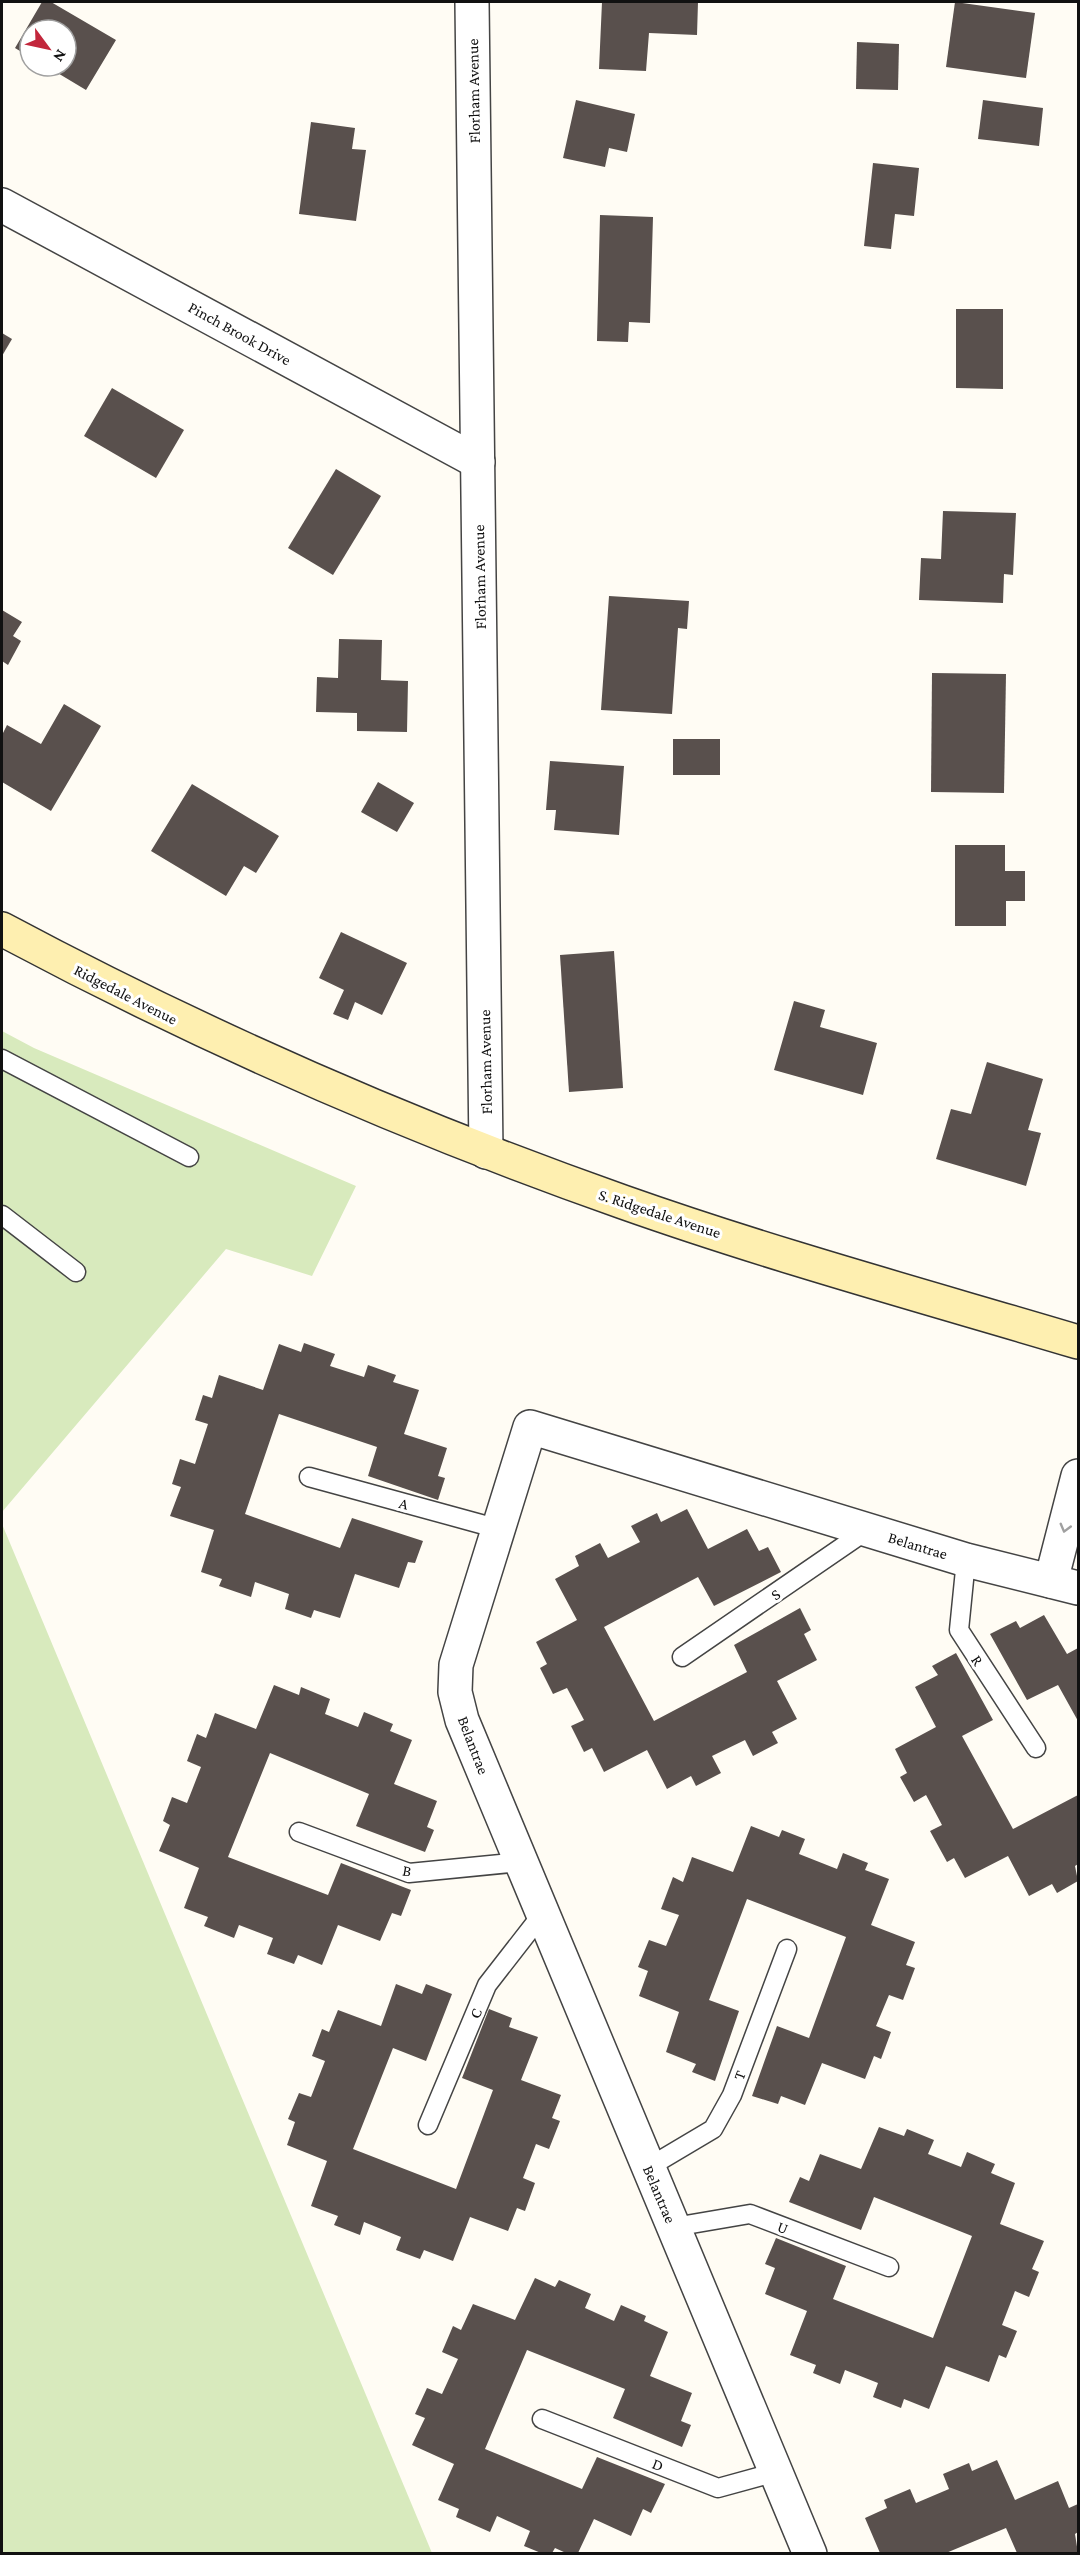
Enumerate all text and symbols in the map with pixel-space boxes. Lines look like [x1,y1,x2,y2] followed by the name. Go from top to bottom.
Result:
[18,18,78,78] north arrow
[464,39,483,143] street label: Florham Avenue
[50,47,70,65] text: N
[186,298,294,369] street label: Pinch Brook Drive
[470,525,489,629] street label: Florham Avenue
[71,961,180,1029] street label: Ridgedale Avenue
[476,1010,495,1114] street label: Florham Avenue
[596,1186,723,1242] street label: S. Ridgedale Avenue
[397,1494,411,1513] street label: A
[1059,1523,1072,1533] one-way arrow
[886,1528,950,1563] street label: Belantrae
[767,1585,783,1604] street label: S
[968,1652,987,1669] street label: R
[455,1714,492,1777] street label: Belantrae
[401,1861,413,1880] street label: B
[466,2006,485,2021] street label: C
[730,2068,749,2082] street label: T
[640,2163,679,2226] street label: Belantrae
[775,2218,791,2237] street label: U
[650,2455,666,2474] street label: D

